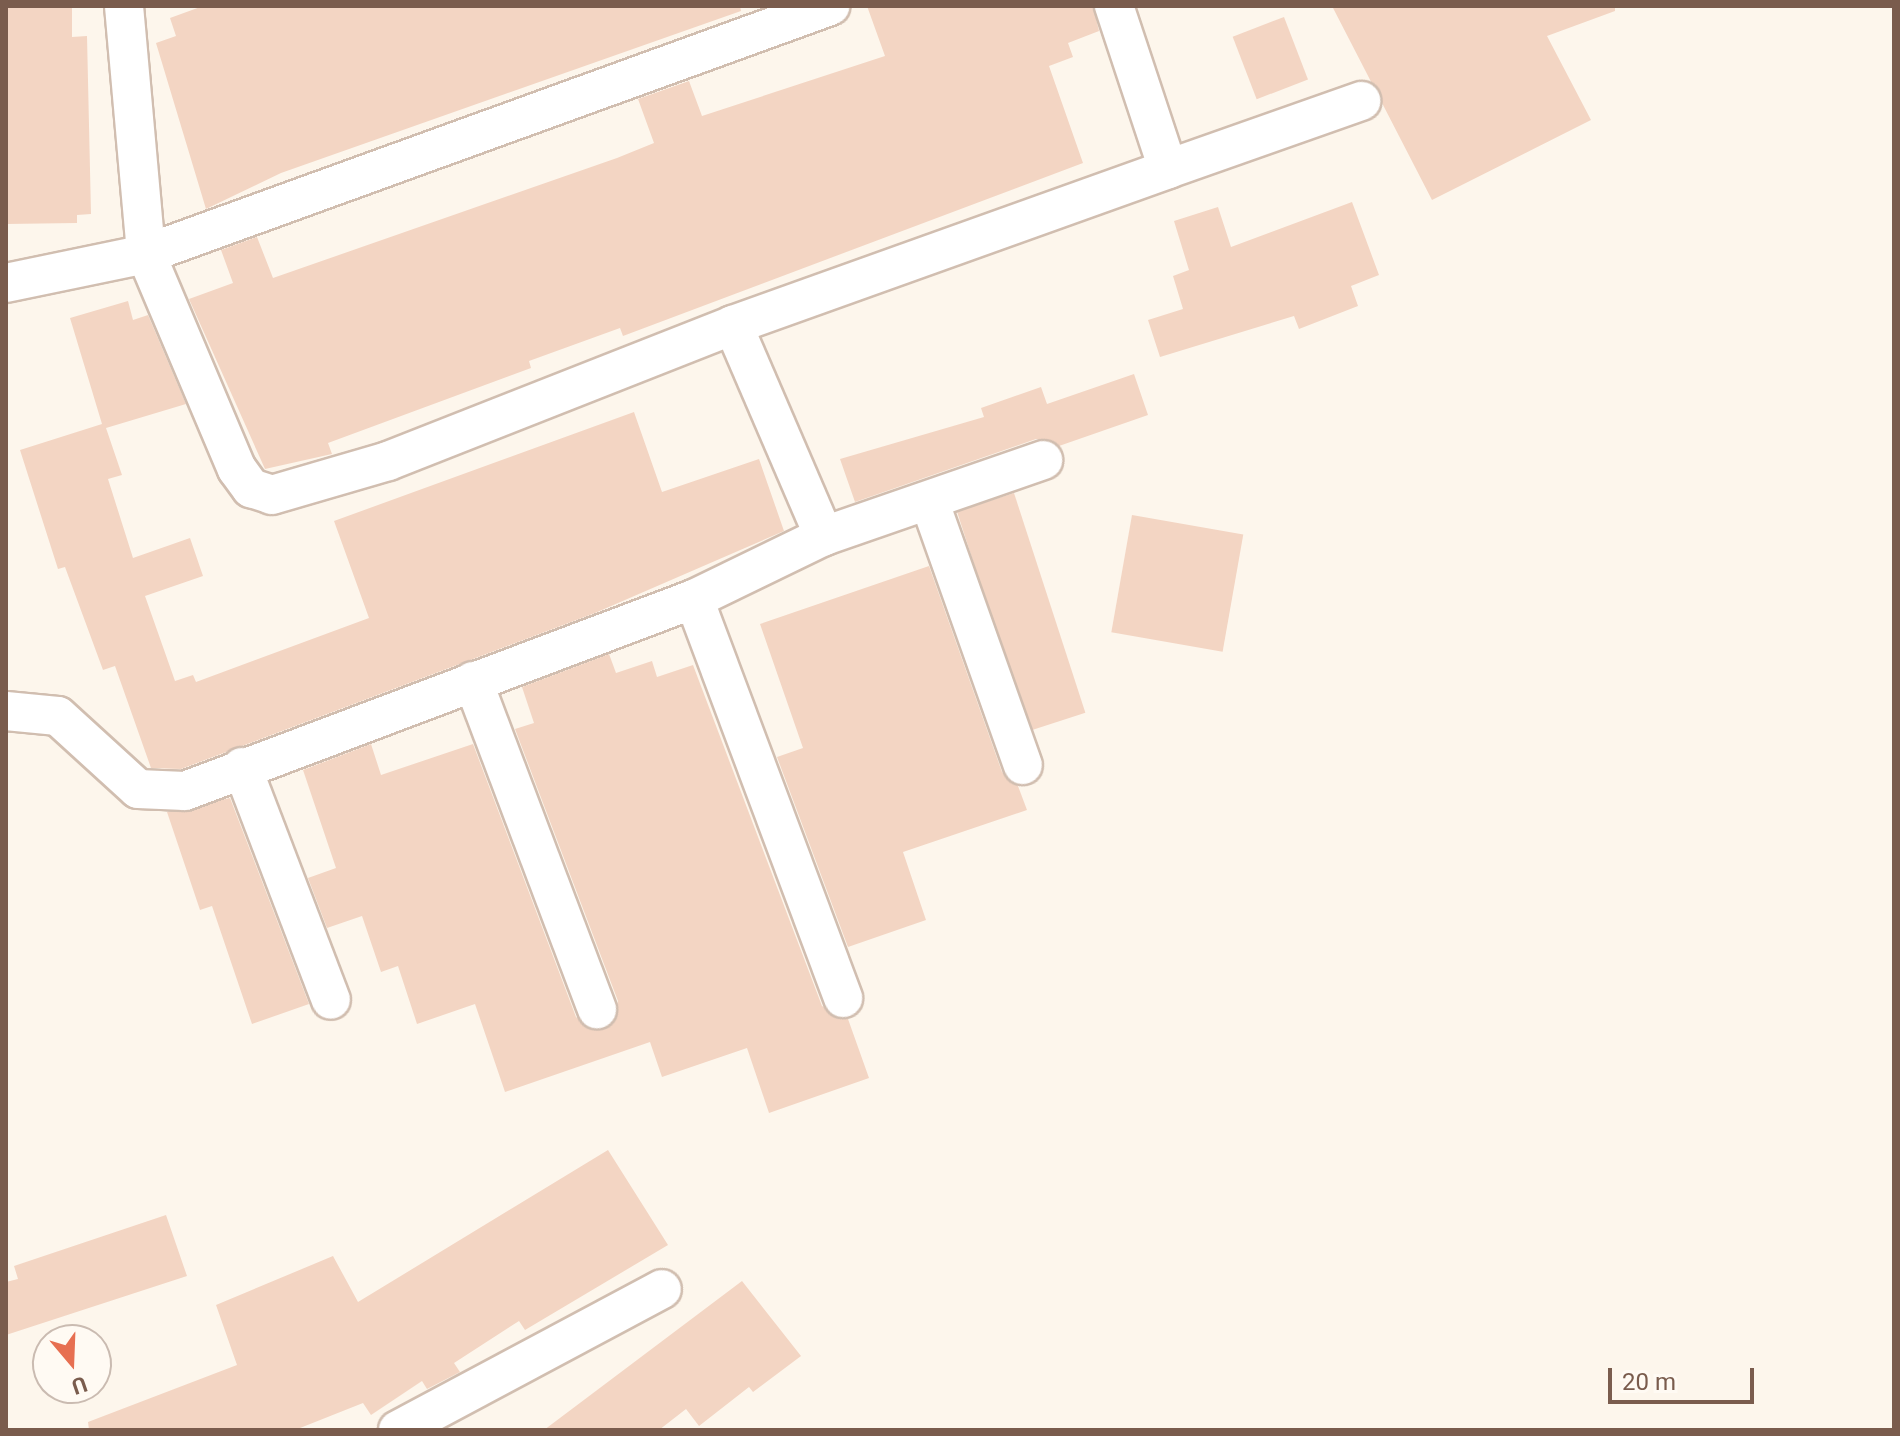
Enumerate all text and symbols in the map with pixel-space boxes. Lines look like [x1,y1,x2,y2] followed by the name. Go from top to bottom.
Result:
[32,1324,112,1404] north arrow
[1612,1352,1758,1402] scale bar
[1622,1368,1676,1396] text: 20 m
[68,1371,90,1399] text: U

